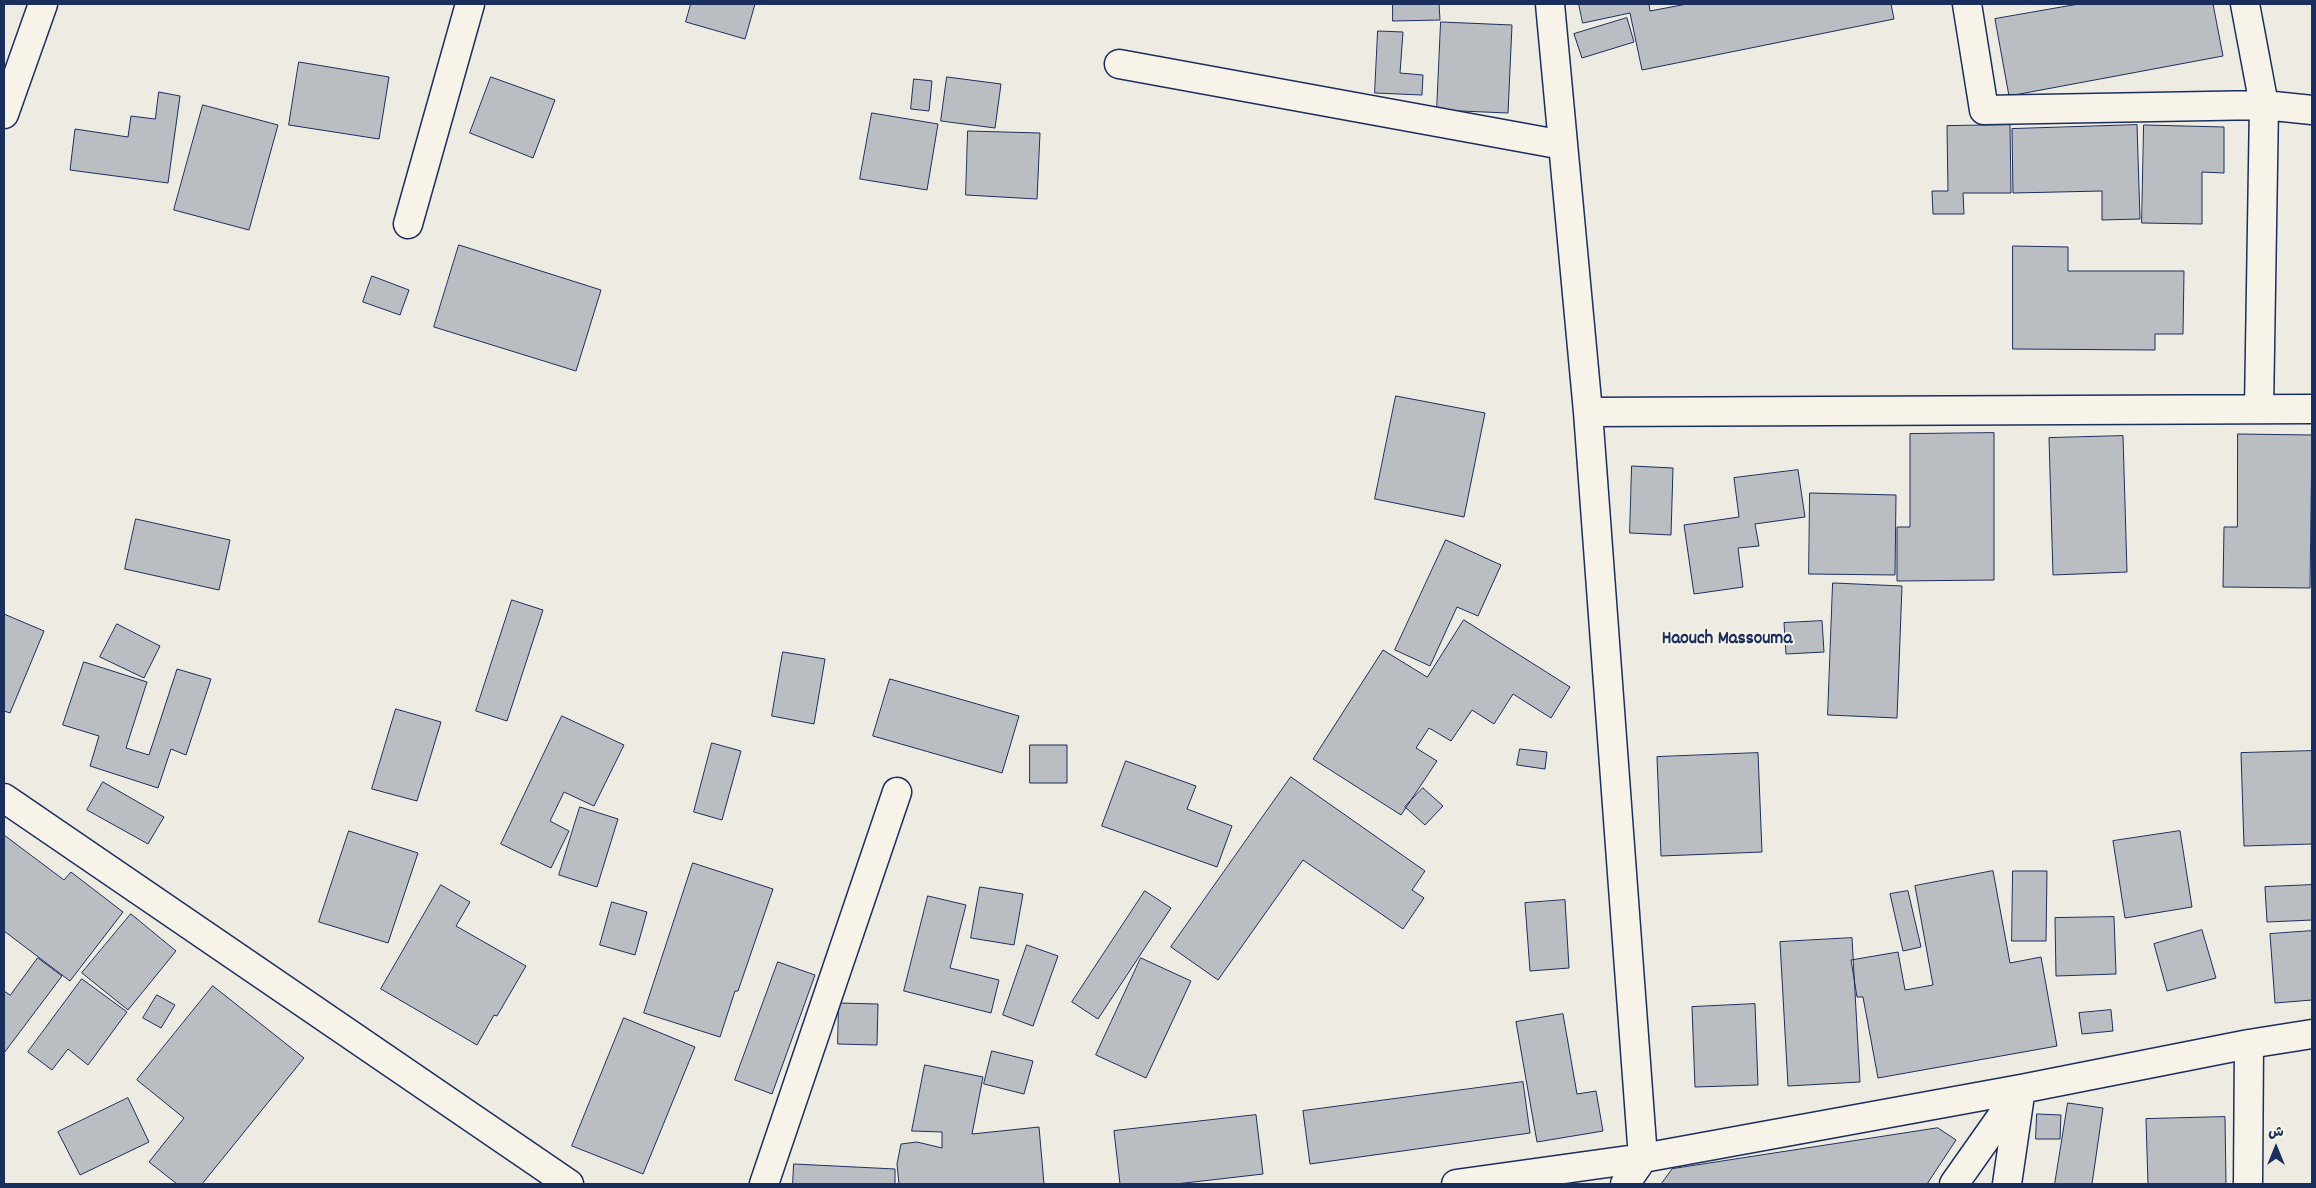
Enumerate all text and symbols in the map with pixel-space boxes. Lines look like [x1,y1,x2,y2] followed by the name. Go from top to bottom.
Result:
[1662,629,1792,651] district label: Haouch Massouma
[2251,1123,2301,1173] north arrow
[2268,1123,2284,1143] text: ش

